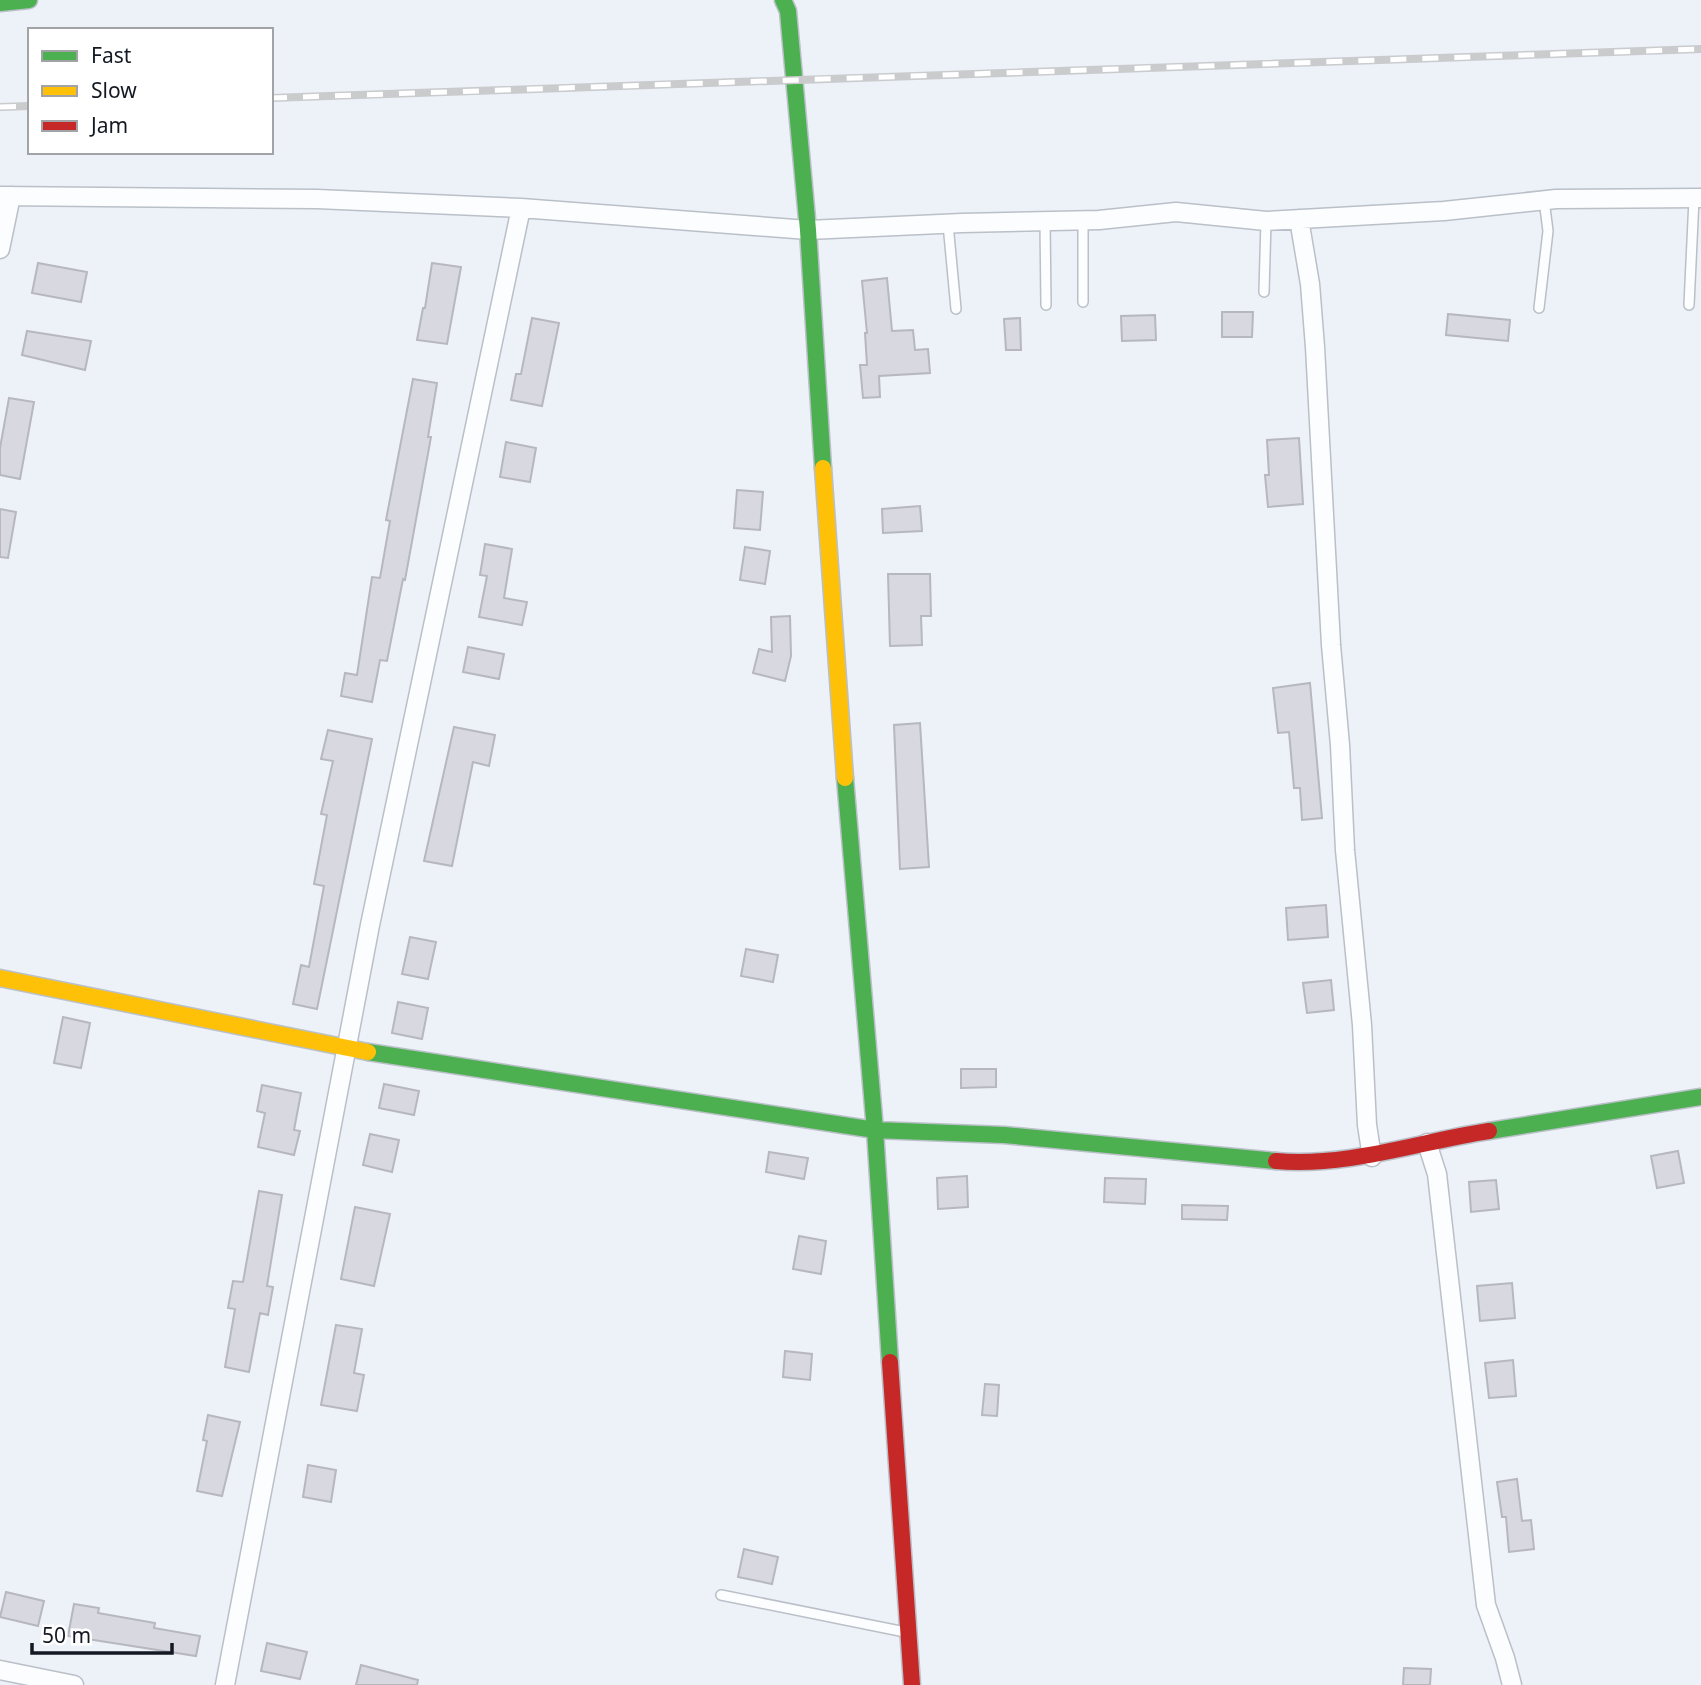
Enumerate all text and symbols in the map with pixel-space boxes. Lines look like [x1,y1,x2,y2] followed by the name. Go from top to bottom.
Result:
[28,28,273,154] legend
[91,41,132,69] text: Fast
[91,76,137,104] text: Slow
[89,111,128,139] text: Jam
[32,1612,172,1656] scale bar
[42,1621,91,1649] text: 50 m

